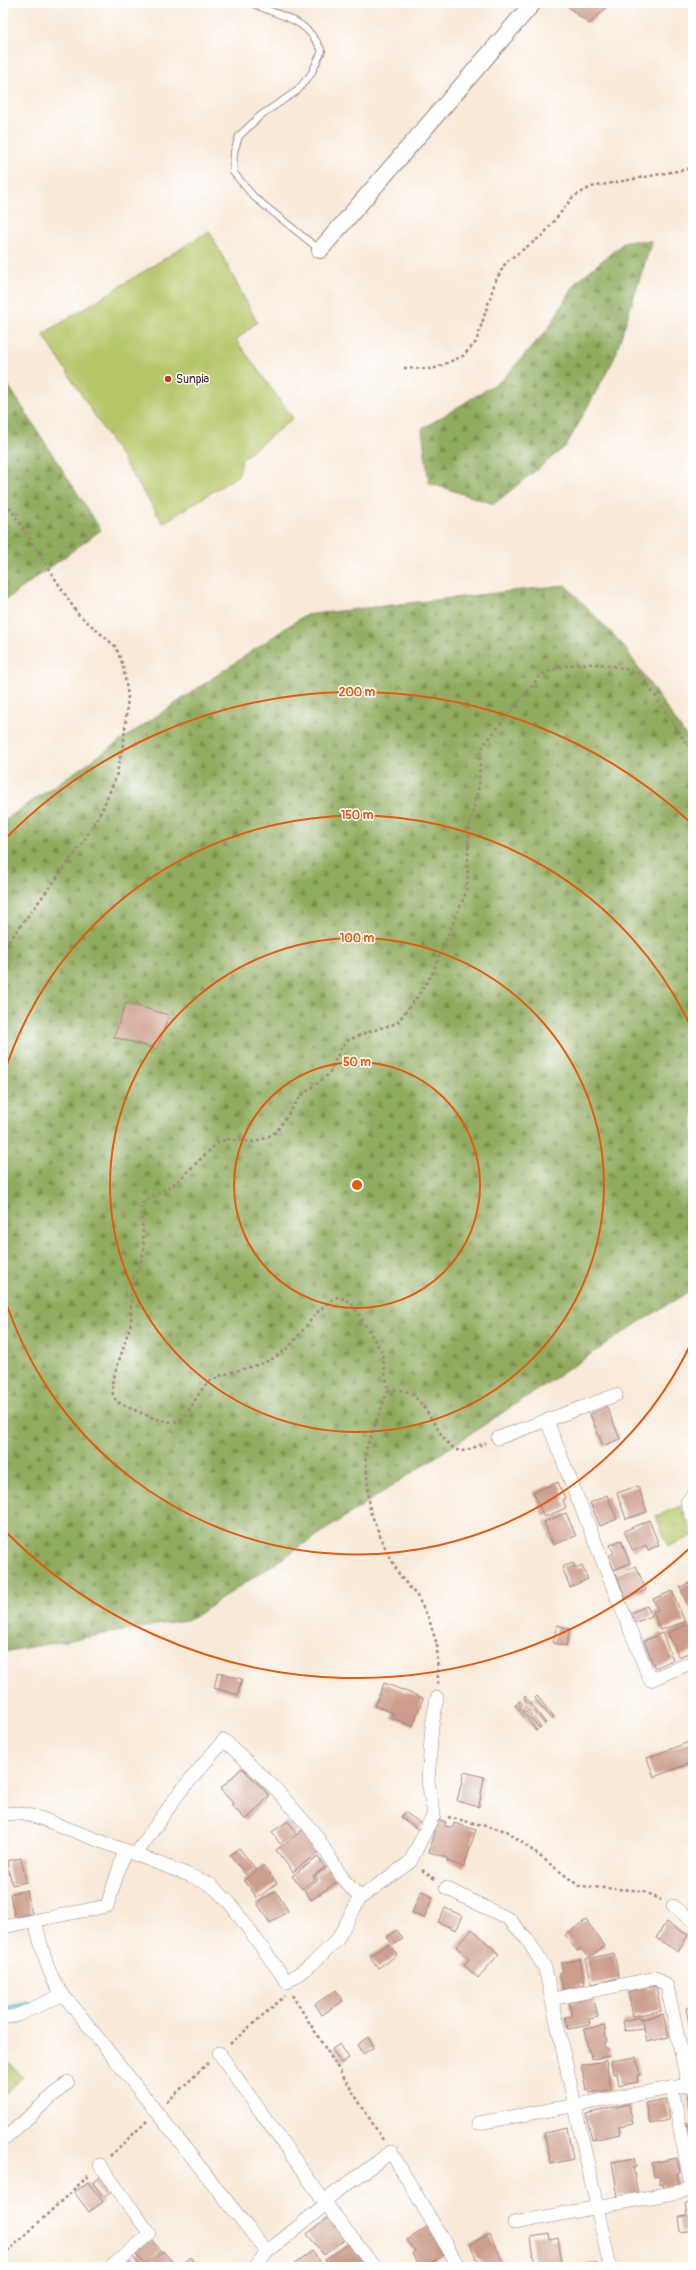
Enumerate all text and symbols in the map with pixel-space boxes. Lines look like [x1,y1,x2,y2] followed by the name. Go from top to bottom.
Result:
[176,372,210,387] place label: Sunpia
[163,374,173,384] marker: Sunpia
[339,685,376,700] text: 200 m
[341,808,374,823] text: 150 m
[340,931,375,946] text: 100 m
[343,1055,371,1070] text: 50 m
[350,1178,364,1192] centre of rings

